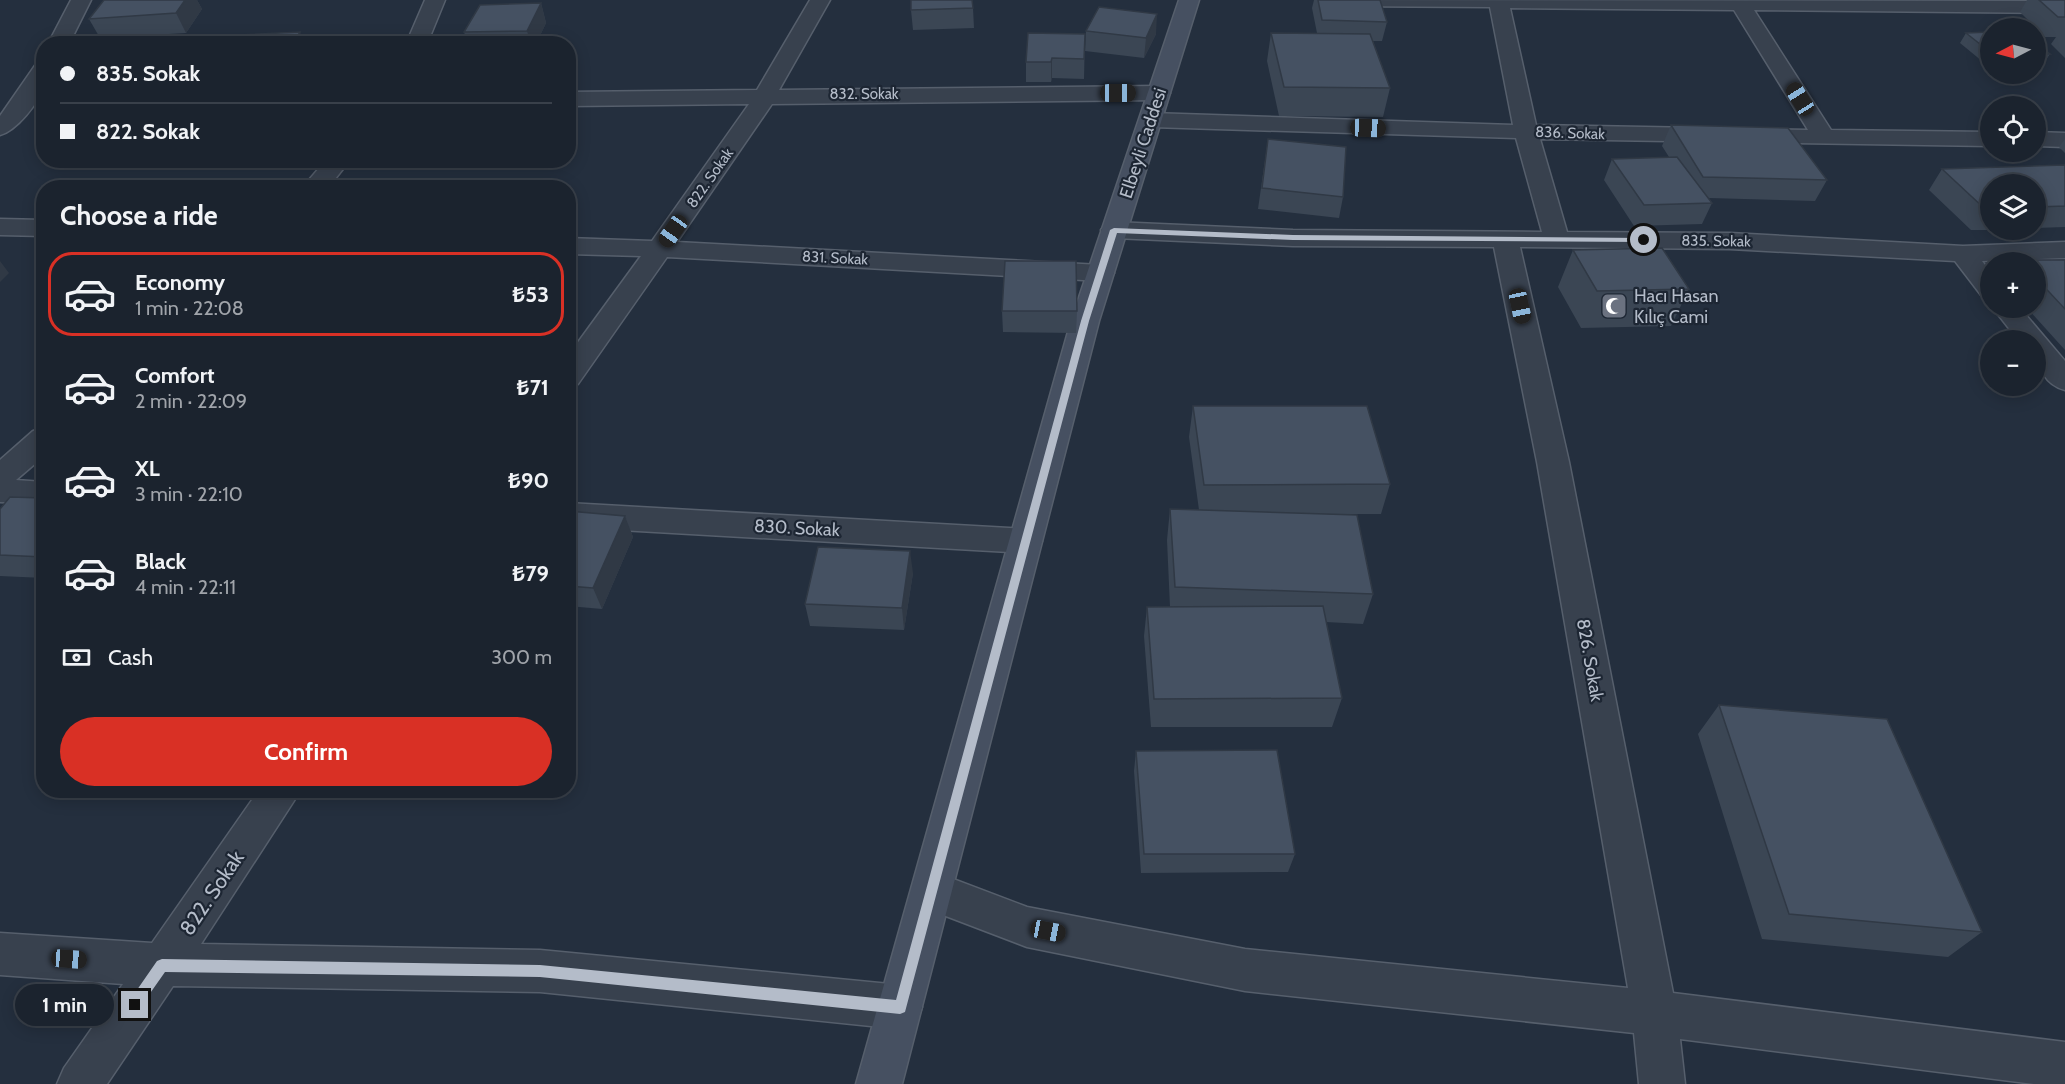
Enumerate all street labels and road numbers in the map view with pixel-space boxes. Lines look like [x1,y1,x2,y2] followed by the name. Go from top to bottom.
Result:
[829,85,899,103] street label: 832. Sokak
[1115,85,1171,201] street label: Elbeyli Caddesi
[1535,123,1605,143] street label: 836. Sokak
[683,144,737,211] street label: 822. Sokak
[1681,231,1751,251] street label: 835. Sokak
[801,247,869,269] street label: 831. Sokak
[754,515,841,541] street label: 830. Sokak
[1572,617,1608,704] street label: 826. Sokak
[174,845,249,940] street label: 822. Sokak

